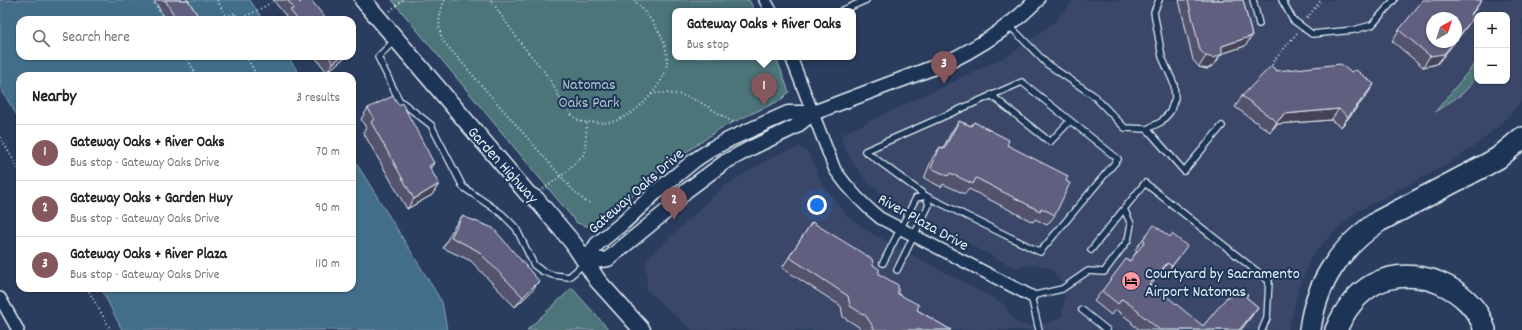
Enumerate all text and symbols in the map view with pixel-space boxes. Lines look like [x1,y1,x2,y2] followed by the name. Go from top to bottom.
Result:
[672,8,856,60] popup
[1426,12,1462,48] north arrow
[1474,12,1510,84] map controls
[1474,12,1510,48] button: +
[687,14,841,36] text: Gateway Oaks + River Oaks
[16,16,356,60] search box
[30,27,52,49] icon: search
[62,27,130,49] text: Search here
[687,36,729,55] text: Bus stop
[1474,48,1510,84] button: −
[931,51,957,84] pin: 3
[751,73,777,106] pin: 1
[559,74,619,115] park label: Natomas Oaks Park
[32,86,76,110] text: Nearby
[296,89,340,108] text: 3 results
[461,122,543,210] street label: Garden Highway
[70,132,225,154] text: Gateway Oaks + River Oaks
[44,143,46,162] text: 1
[316,143,340,162] text: 70 m
[583,144,690,240] street label: Gateway Oaks Drive
[70,154,219,173] text: Bus stop · Gateway Oaks Drive
[661,187,687,220] pin: 2
[70,188,232,210] text: Gateway Oaks + Garden Hwy
[873,189,972,258] street label: River Plaza Drive
[807,195,827,215] your location
[42,199,48,218] text: 2
[315,199,340,218] text: 90 m
[70,210,219,229] text: Bus stop · Gateway Oaks Drive
[70,244,227,266] text: Gateway Oaks + River Plaza
[42,255,48,274] text: 3
[315,255,340,274] text: 110 m
[1145,263,1300,304] place label: Courtyard by Sacramento Airport Natomas
[70,266,219,285] text: Bus stop · Gateway Oaks Drive
[1120,270,1142,292] hotel icon: Courtyard by Sacramento Airport Natomas

